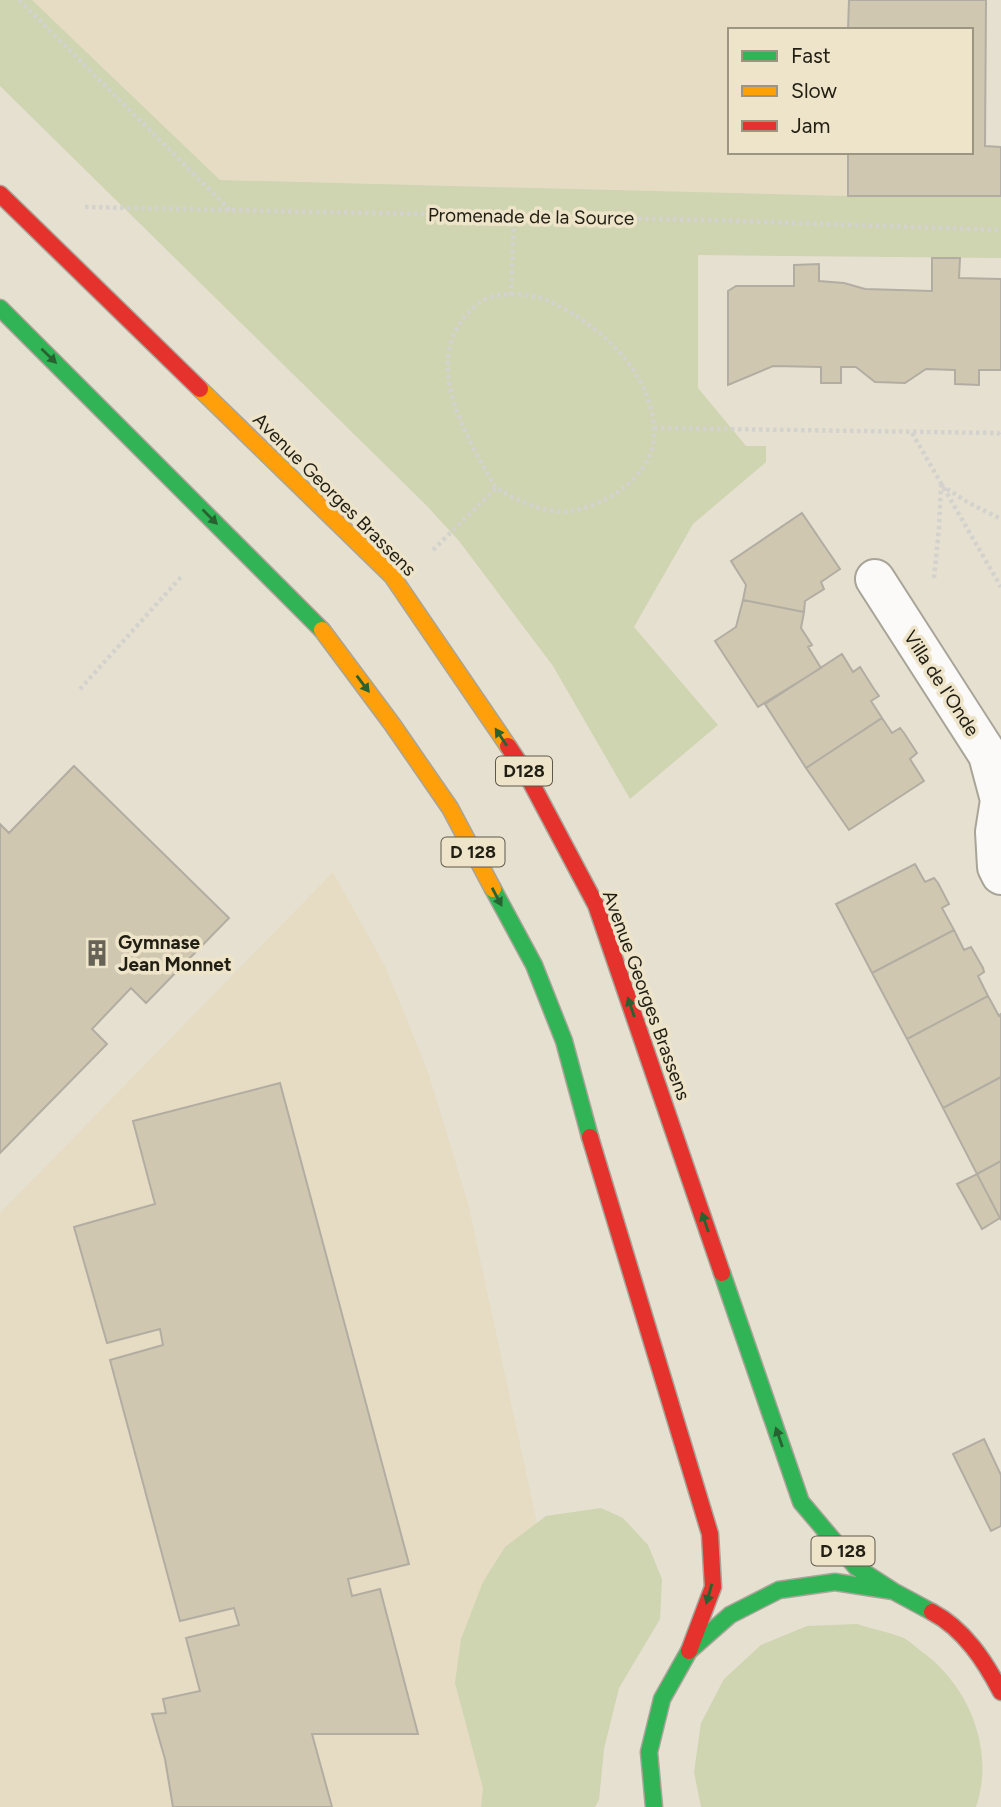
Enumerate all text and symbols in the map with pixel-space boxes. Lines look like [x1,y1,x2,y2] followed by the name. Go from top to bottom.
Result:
[728,28,973,154] legend
[791,43,831,68] text: Fast
[791,78,837,103] text: Slow
[791,113,830,138] text: Jam
[428,203,634,230] street label: Promenade de la Source
[40,347,56,364] one-way arrow
[248,408,421,581] street label: Avenue Georges Brassens
[201,508,218,525] one-way arrow
[899,626,984,740] street label: Villa de l'Onde
[355,675,370,693] one-way arrow
[494,728,508,746] one-way arrow
[496,756,552,786] road number: D128
[442,838,504,866] road number: D 128
[491,887,503,907] one-way arrow
[598,887,695,1103] street label: Avenue Georges Brassens
[118,931,232,976] place label: Gymnase Jean Monnet
[82,938,112,968] building icon: Gymnase Jean Monnet
[625,996,636,1017] one-way arrow
[699,1211,710,1232] one-way arrow
[773,1426,784,1447] one-way arrow
[812,1536,874,1566] road number: D 128
[703,1583,714,1605] one-way arrow

